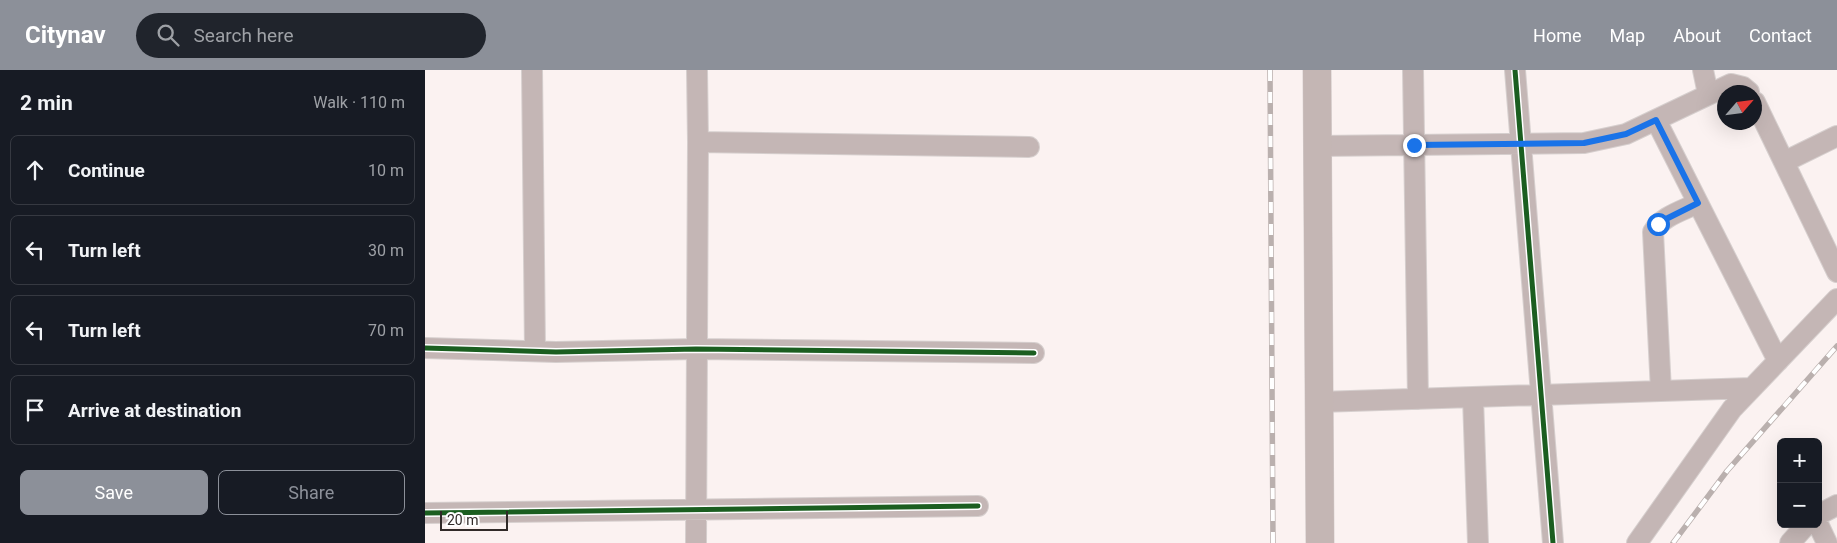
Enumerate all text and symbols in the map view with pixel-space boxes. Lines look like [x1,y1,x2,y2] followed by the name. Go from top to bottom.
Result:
[136,13,486,58] search box
[25,21,106,49] text: Citynav
[154,21,182,49] icon: search
[194,24,294,47] text: Search here
[1533,25,1582,46] text: Home
[1610,25,1645,46] text: Map
[1673,25,1721,46] text: About
[1749,25,1812,46] text: Contact
[1717,85,1762,130] north arrow
[20,91,73,115] text: 2 min
[313,93,405,112] text: Walk · 110 m
[1403,134,1426,157] route end
[21,156,49,184] icon: ahead
[68,159,145,182] text: Continue
[368,161,404,180] text: 10 m
[1647,213,1670,236] route start
[21,236,49,264] icon: left
[68,239,141,262] text: Turn left
[368,241,404,260] text: 30 m
[21,316,49,344] icon: left
[68,319,141,342] text: Turn left
[368,321,404,340] text: 70 m
[21,396,49,424] icon: arrive
[68,399,241,422] text: Arrive at destination
[1777,438,1822,528] map controls
[1777,438,1822,483] button: +
[20,470,208,515] button: Save
[218,470,405,515] button: Share
[1777,483,1822,528] button: −
[440,508,507,531] scale bar
[447,512,479,528] text: 20 m

